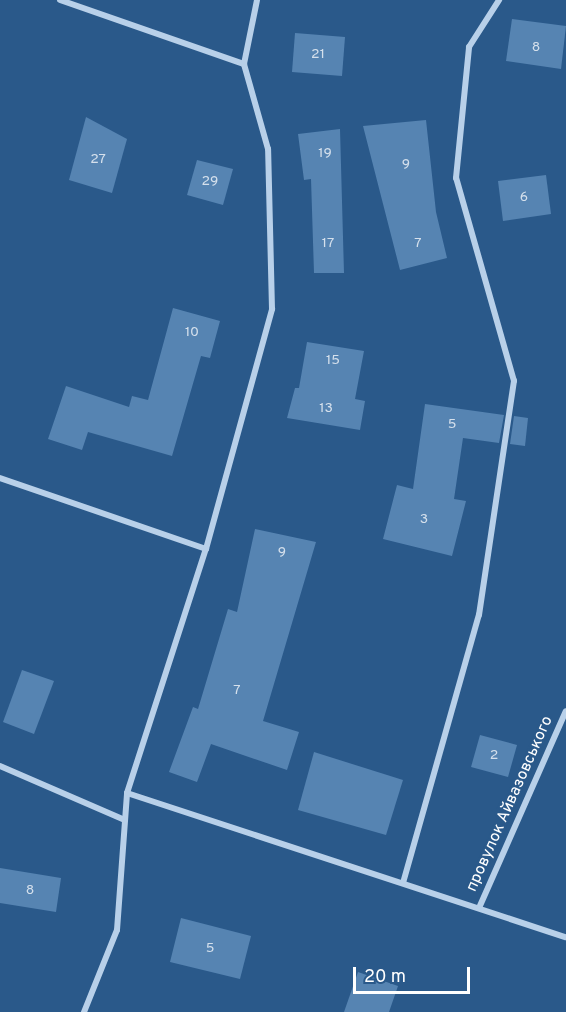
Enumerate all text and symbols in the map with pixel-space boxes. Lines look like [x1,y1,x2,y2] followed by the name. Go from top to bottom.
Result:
[532,40,540,56] house number: 8
[311,47,325,63] house number: 21
[318,146,332,162] house number: 19
[90,152,106,168] house number: 27
[402,157,410,173] house number: 9
[202,174,218,190] house number: 29
[520,190,528,206] house number: 6
[322,236,334,252] house number: 17
[414,236,422,252] house number: 7
[185,325,199,341] house number: 10
[326,353,340,369] house number: 15
[319,401,333,417] house number: 13
[448,417,456,433] house number: 5
[420,512,428,528] house number: 3
[278,545,286,561] house number: 9
[233,683,241,699] house number: 7
[462,713,558,895] street label: провулок Айвазовського
[490,748,498,764] house number: 2
[26,883,34,899] house number: 8
[206,941,214,957] house number: 5
[356,955,473,993] scale bar
[364,966,406,989] text: 20 m

